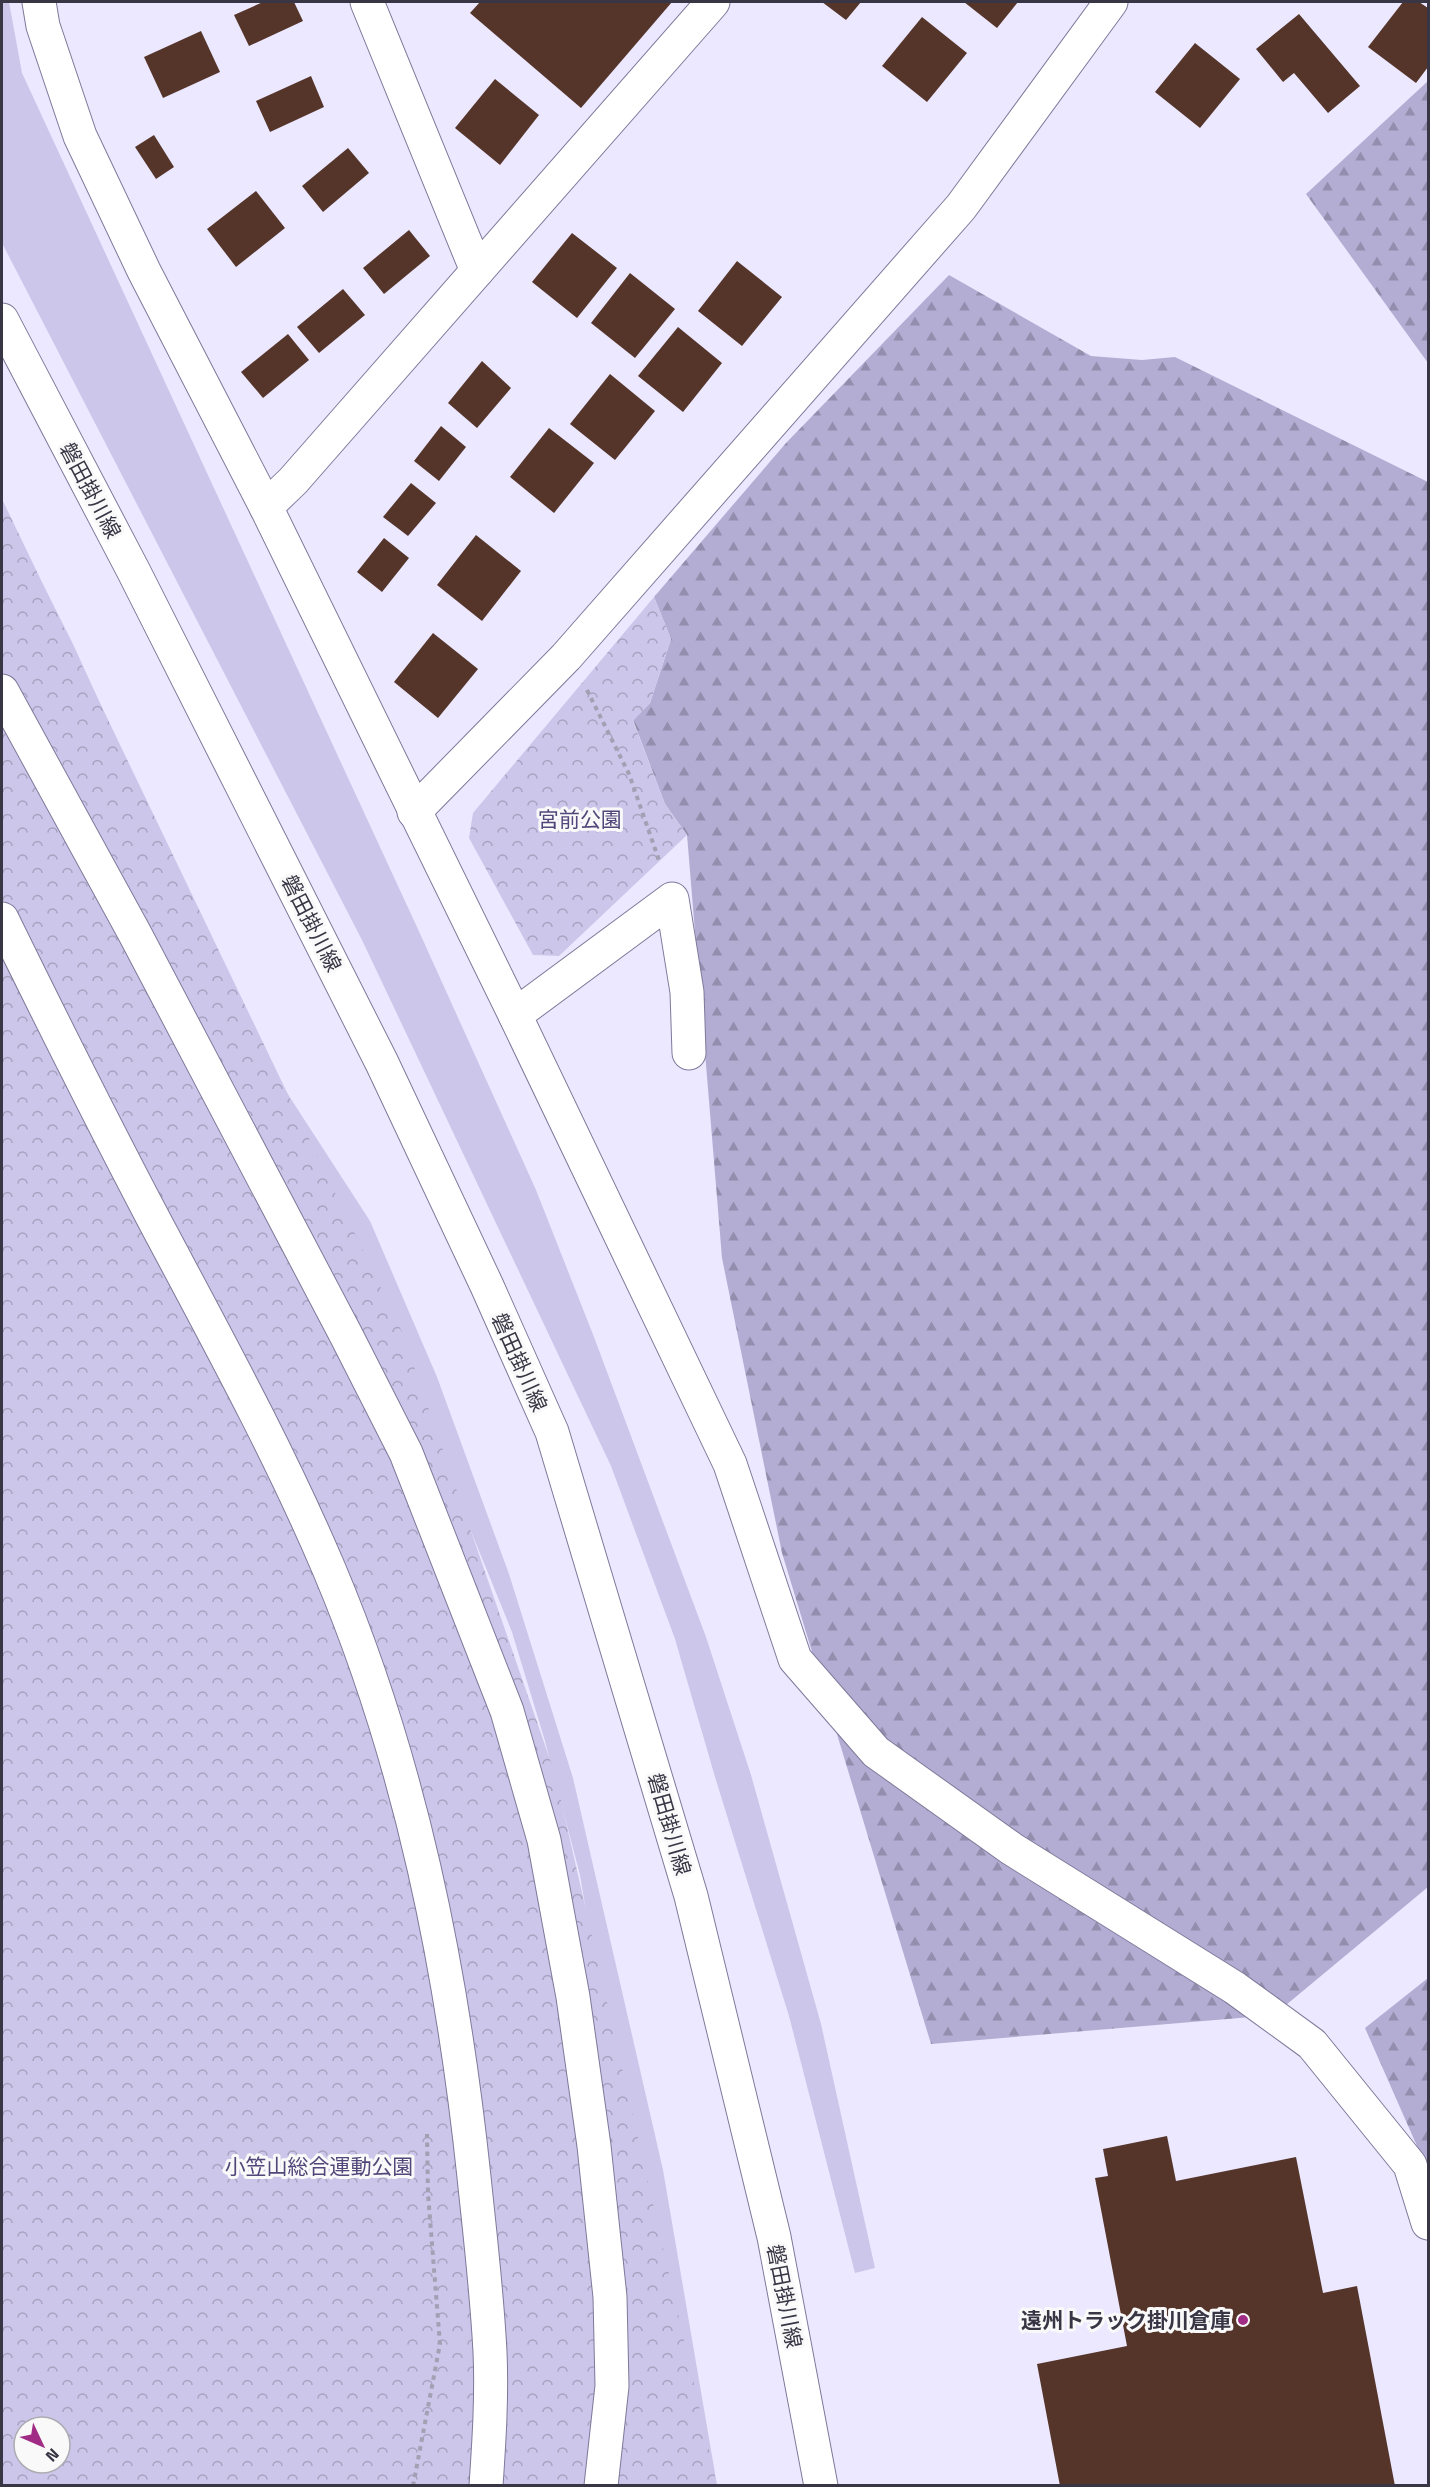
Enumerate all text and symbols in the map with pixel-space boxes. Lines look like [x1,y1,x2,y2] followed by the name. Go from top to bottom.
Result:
[52,436,130,544] street label: 磐田掛川線
[538,803,622,835] park label: 宮前公園
[274,869,350,977] street label: 磐田掛川線
[484,1308,556,1416] street label: 磐田掛川線
[640,1769,700,1879] street label: 磐田掛川線
[225,2150,414,2182] park label: 小笠山総合運動公園
[759,2241,811,2351] street label: 磐田掛川線
[1021,2304,1231,2336] place label: 遠州トラック掛川倉庫
[1236,2313,1250,2327] marker: 遠州トラック掛川倉庫
[12,2415,72,2475] north arrow
[40,2443,65,2468] text: N

